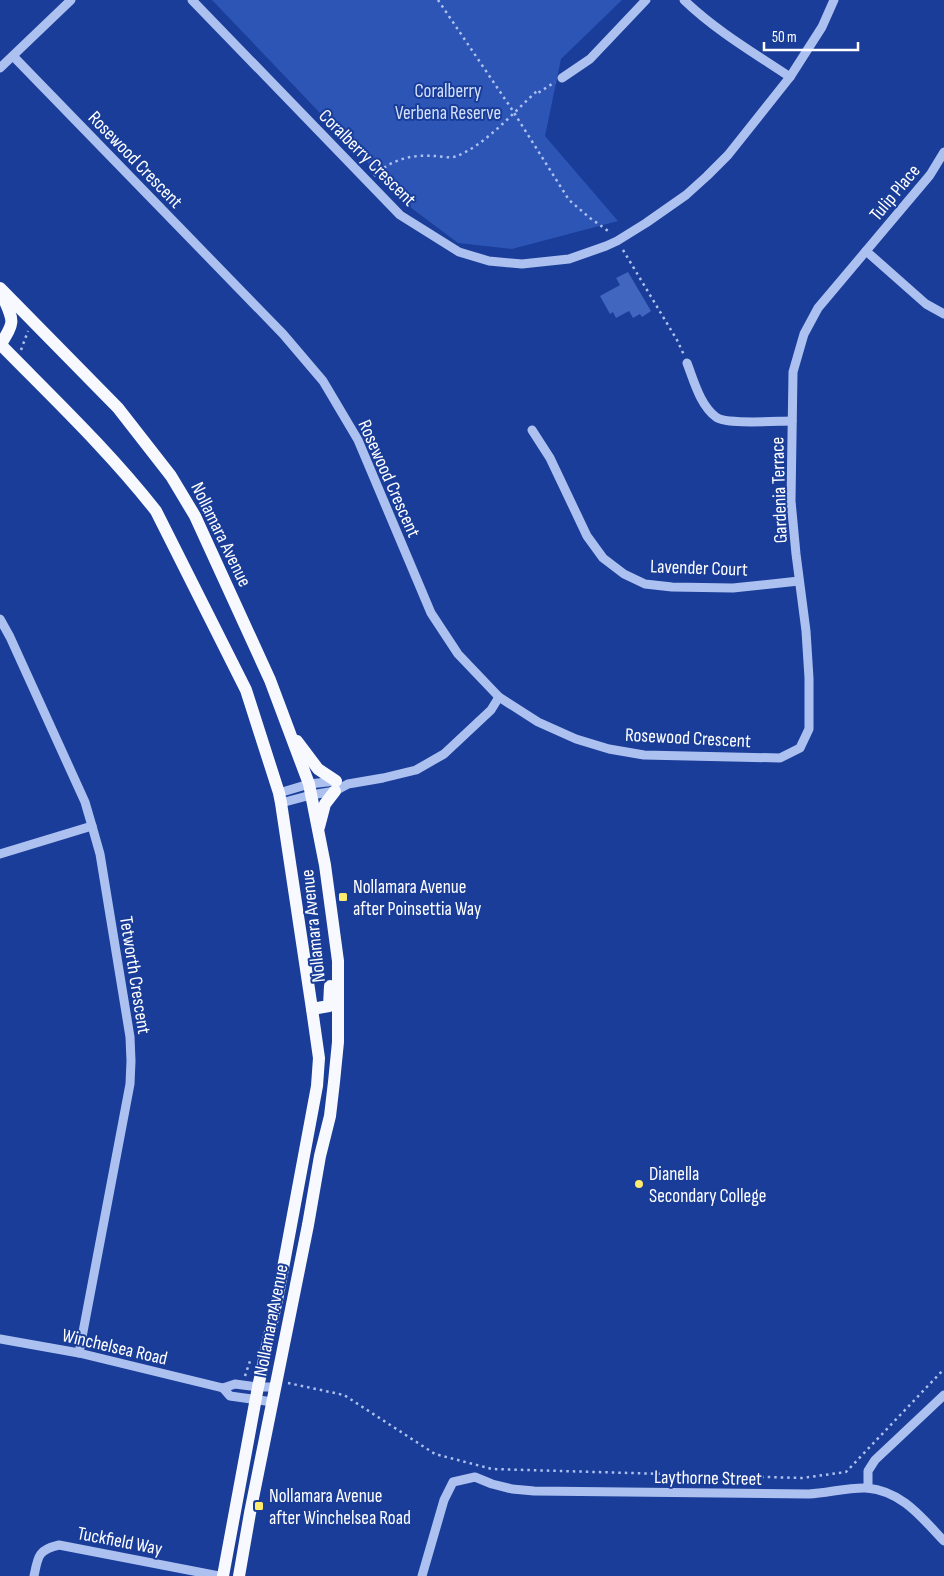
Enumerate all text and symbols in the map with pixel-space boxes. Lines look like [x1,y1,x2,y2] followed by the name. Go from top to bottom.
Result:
[764,20,858,52] scale bar
[772,28,797,47] text: 50 m
[395,80,501,125] park label: Coralberry Verbena Reserve
[314,105,420,212] street label: Coralberry Crescent
[83,107,187,214] street label: Rosewood Crescent
[865,160,925,226] street label: Tulip Place
[352,416,425,541] street label: Rosewood Crescent
[766,436,793,544] street label: Gardenia Terrace
[185,479,256,591] street label: Nollamara Avenue
[650,555,748,582] street label: Lavender Court
[624,724,752,753] street label: Rosewood Crescent
[296,868,331,983] street label: Nollamara Avenue
[353,876,482,921] place label: Nollamara Avenue after Poinsettia Way
[337,891,349,903] marker: Nollamara Avenue after Poinsettia Way
[114,915,155,1036] street label: Tetworth Crescent
[649,1163,766,1208] place label: Dianella Secondary College
[633,1178,645,1190] marker: Dianella Secondary College
[249,1262,294,1378] street label: Nollamara Avenue
[60,1324,170,1371] street label: Winchelsea Road
[654,1466,762,1491] street label: Laythorne Street
[269,1485,411,1530] place label: Nollamara Avenue after Winchelsea Road
[253,1500,265,1512] marker: Nollamara Avenue after Winchelsea Road
[75,1522,165,1561] street label: Tuckfield Way

